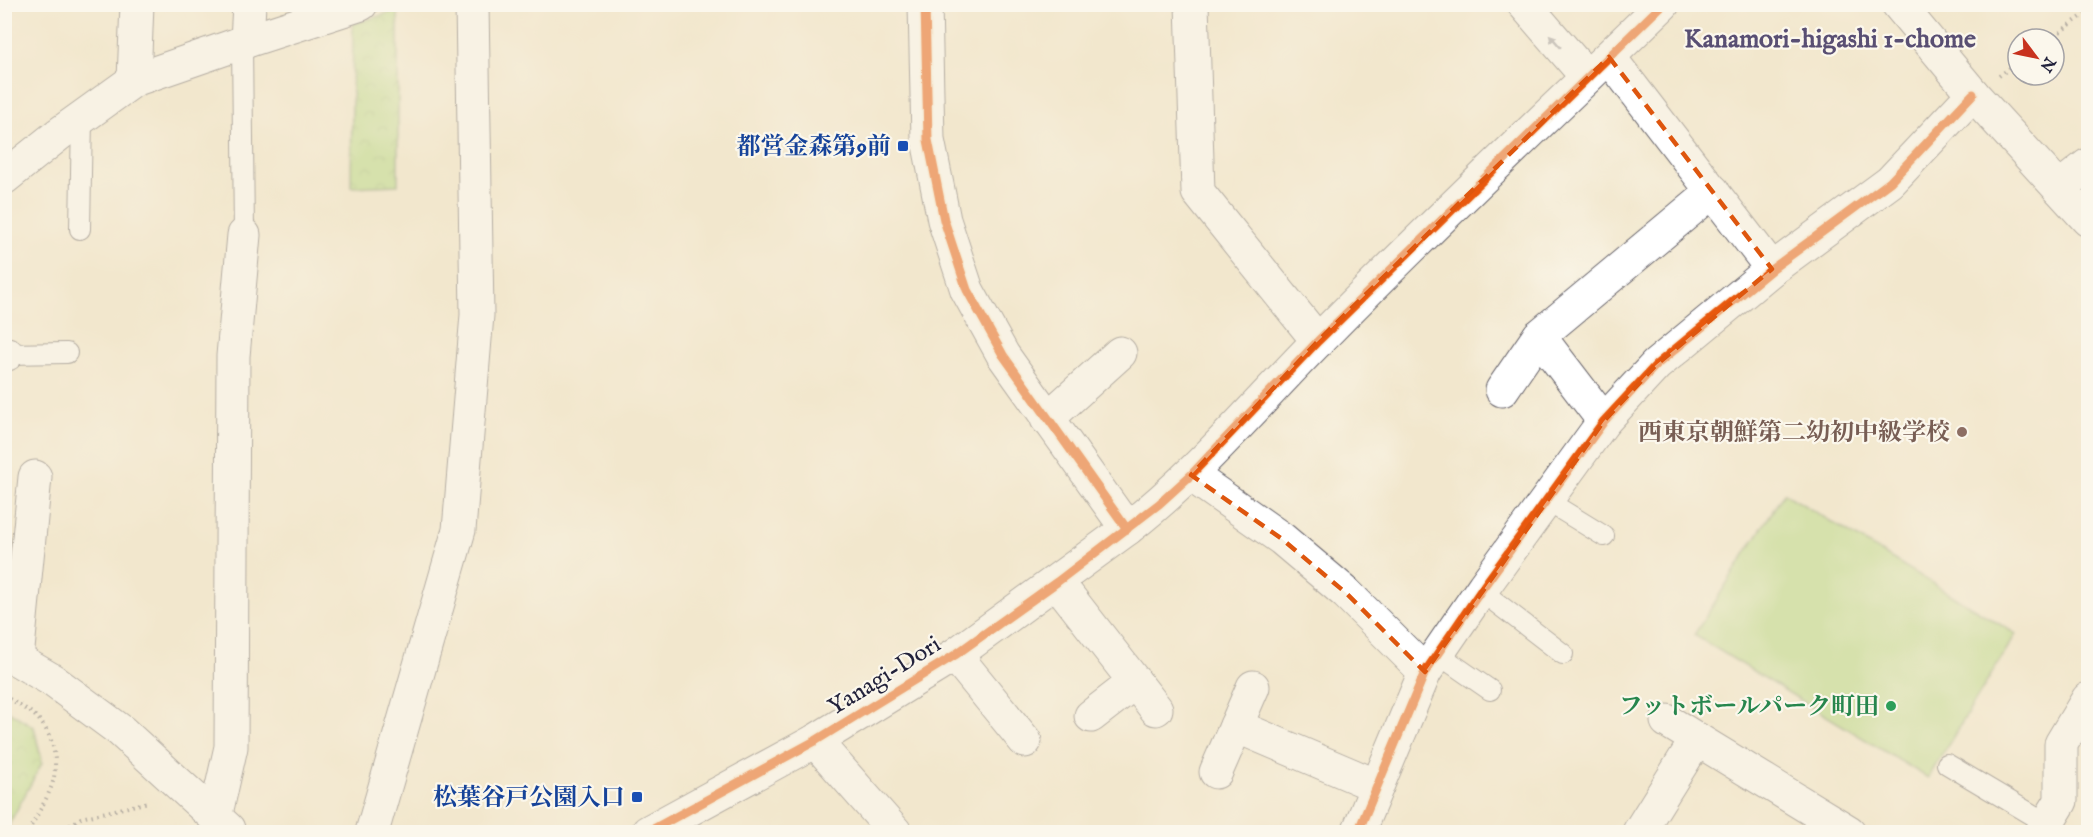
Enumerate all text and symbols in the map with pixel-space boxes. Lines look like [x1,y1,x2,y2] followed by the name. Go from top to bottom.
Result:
[1684,23,1976,56] district label: Kanamori-higashi 1-chome
[2006,27,2066,87] north arrow
[1549,34,1562,49] one-way arrow
[2035,52,2060,75] text: N
[737,132,891,163] place label: 都営金森第9前
[896,139,910,153] marker: 都営金森第9前
[1638,418,1950,449] place label: 西東京朝鮮第二幼初中級学校
[1955,425,1969,439] marker: 西東京朝鮮第二幼初中級学校
[823,629,947,723] street label: Yanagi-Dori
[1619,692,1879,723] place label: フットボールパーク町田
[1884,699,1898,713] marker: フットボールパーク町田
[433,783,625,814] place label: 松葉谷戸公園入口
[630,790,644,804] marker: 松葉谷戸公園入口

